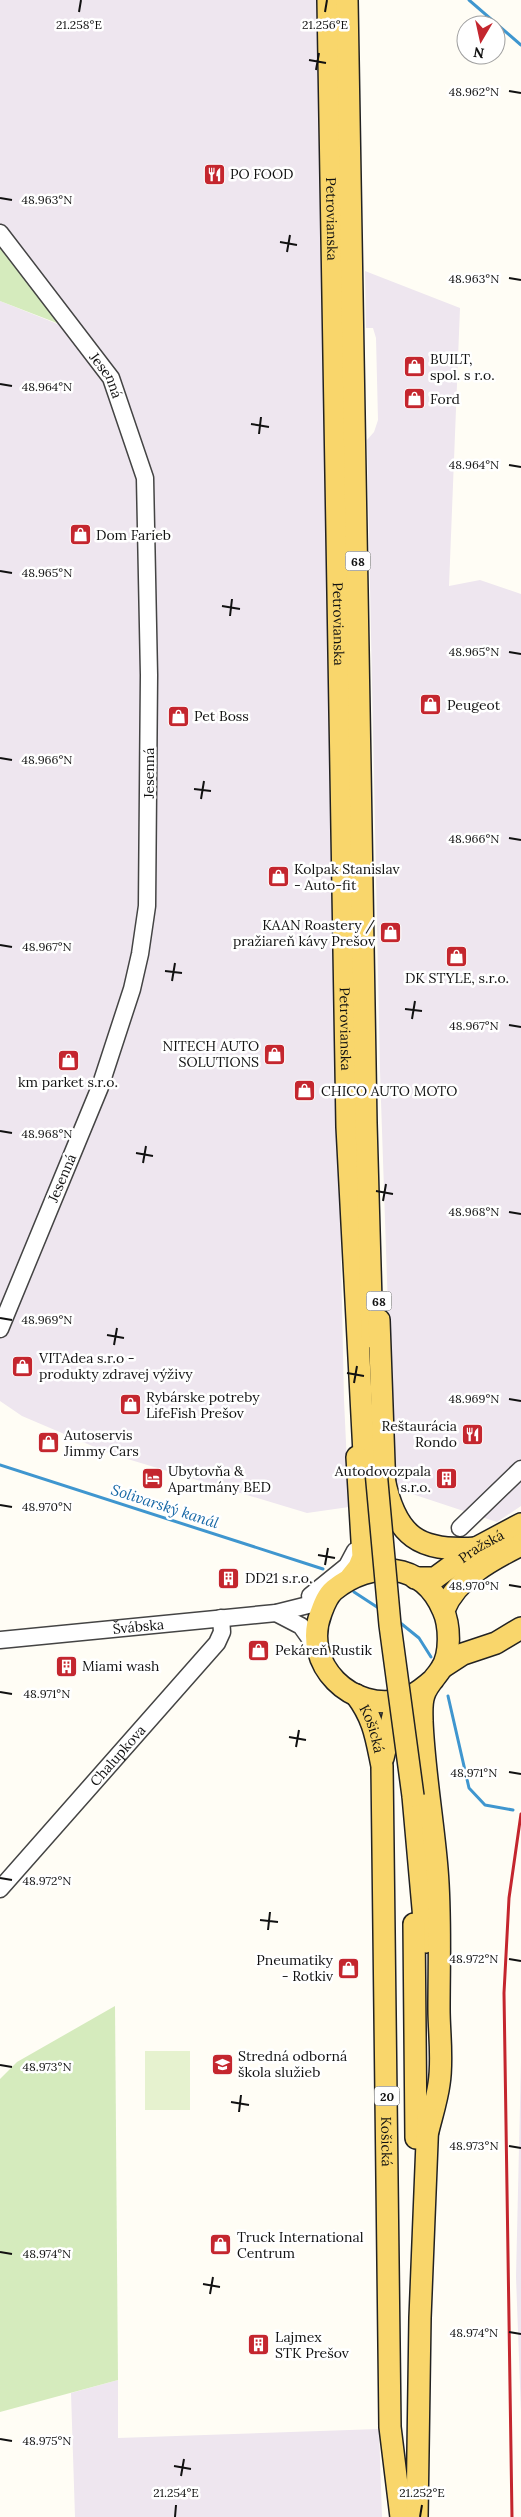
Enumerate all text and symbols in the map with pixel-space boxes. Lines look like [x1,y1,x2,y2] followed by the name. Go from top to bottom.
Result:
[456,15,506,65] north arrow
[56,17,102,32] text: 21.258°E
[302,17,348,32] text: 21.256°E
[472,43,486,63] text: N
[449,84,499,99] text: 48.962°N
[202,162,226,186] restaurant icon: PO FOOD
[230,165,293,183] place label: PO FOOD
[322,177,341,261] street label: Petrovianska
[22,192,72,207] text: 48.963°N
[449,271,499,286] text: 48.963°N
[85,348,126,401] street label: Jesenná
[430,350,495,384] place label: BUILT, spol. s r.o.
[402,355,426,379] shop icon: BUILT, spol. s r.o.
[22,379,72,394] text: 48.964°N
[402,387,426,411] shop icon: Ford
[430,390,460,408] place label: Ford
[449,457,499,472] text: 48.964°N
[68,523,92,547] shop icon: Dom Farieb
[96,526,171,544] place label: Dom Farieb
[346,552,370,570] road number: 68
[22,565,72,580] text: 48.965°N
[329,582,348,666] street label: Petrovianska
[449,644,499,659] text: 48.965°N
[419,693,443,717] shop icon: Peugeot
[447,696,501,714] place label: Peugeot
[166,704,190,728] shop icon: Pet Boss
[194,707,249,725] place label: Pet Boss
[140,748,158,799] street label: Jesenná
[21,752,73,767] text: 48.966°N
[448,831,500,846] text: 48.966°N
[294,860,400,894] place label: Kolpak Stanislav - Auto-fit
[266,865,290,889] shop icon: Kolpak Stanislav - Auto-fit
[233,916,376,950] place label: KAAN Roastery / pražiareň kávy Prešov
[379,921,403,945] shop icon: KAAN Roastery / pražiareň kávy Prešov
[22,939,72,954] text: 48.967°N
[445,944,469,968] shop icon: DK STYLE, s.r.o.
[405,969,509,987] place label: DK STYLE, s.r.o.
[336,987,355,1071] street label: Petrovianska
[449,1018,499,1033] text: 48.967°N
[162,1037,259,1071] place label: NITECH AUTO SOLUTIONS
[263,1042,287,1066] shop icon: NITECH AUTO SOLUTIONS
[56,1048,80,1072] shop icon: km parket s.r.o.
[18,1073,118,1091] place label: km parket s.r.o.
[293,1079,317,1103] shop icon: CHICO AUTO MOTO
[321,1082,457,1100] place label: CHICO AUTO MOTO
[22,1126,72,1141] text: 48.968°N
[43,1151,80,1206] street label: Jesenná
[449,1204,499,1219] text: 48.968°N
[366,1292,392,1310] road number: 68
[21,1312,73,1327] text: 48.969°N
[38,1349,193,1383] place label: VITAdea s.r.o - produkty zdravej výživy
[11,1354,35,1378] shop icon: VITAdea s.r.o - produkty zdravej výživy
[146,1388,260,1422] place label: Rybárske potreby LifeFish Prešov
[448,1391,500,1406] text: 48.969°N
[118,1393,142,1417] shop icon: Rybárske potreby LifeFish Prešov
[382,1417,457,1451] place label: Reštaurácia Rondo
[461,1422,485,1446] restaurant icon: Reštaurácia Rondo
[63,1426,139,1460] place label: Autoservis Jimmy Cars
[36,1431,60,1455] shop icon: Autoservis Jimmy Cars
[167,1462,271,1496] place label: Ubytovňa & Apartmány BED
[334,1462,431,1496] place label: Autodovozpala s.r.o.
[140,1467,164,1491] hotel icon: Ubytovňa & Apartmány BED
[435,1467,459,1491] building icon: Autodovozpala s.r.o.
[109,1480,222,1533] water label: Solivarský kanál
[22,1499,72,1514] text: 48.970°N
[455,1526,507,1567] street label: Pražská
[217,1566,241,1590] building icon: DD21 s.r.o.
[245,1569,313,1587] place label: DD21 s.r.o.
[449,1578,499,1593] text: 48.970°N
[112,1615,165,1638] street label: Švábska
[247,1638,271,1662] shop icon: Pekáreň Rustik
[275,1641,372,1659] place label: Pekáreň Rustik
[54,1654,78,1678] building icon: Miami wash
[82,1657,159,1675] place label: Miami wash
[24,1686,70,1701] text: 48.971°N
[355,1701,388,1755] street label: Košická
[86,1721,150,1790] street label: Chalupkova
[451,1765,497,1780] text: 48.971°N
[23,1873,71,1888] text: 48.972°N
[256,1951,334,1985] place label: Pneumatiky - Rotkiv
[450,1951,498,1966] text: 48.972°N
[337,1956,361,1980] shop icon: Pneumatiky - Rotkiv
[238,2047,347,2081] place label: Stredná odborná škola služieb
[210,2052,234,2076] school or university icon: Stredná odborná škola služieb
[22,2059,72,2074] text: 48.973°N
[374,2086,400,2106] road number: 20
[377,2116,396,2167] street label: Košická
[449,2138,499,2153] text: 48.973°N
[237,2228,364,2262] place label: Truck International Centrum
[209,2233,233,2257] shop icon: Truck International Centrum
[23,2246,71,2261] text: 48.974°N
[450,2325,498,2340] text: 48.974°N
[275,2328,350,2362] place label: Lajmex STK Prešov
[247,2333,271,2357] building icon: Lajmex STK Prešov
[23,2433,71,2448] text: 48.975°N
[153,2485,199,2500] text: 21.254°E
[399,2485,445,2500] text: 21.252°E

